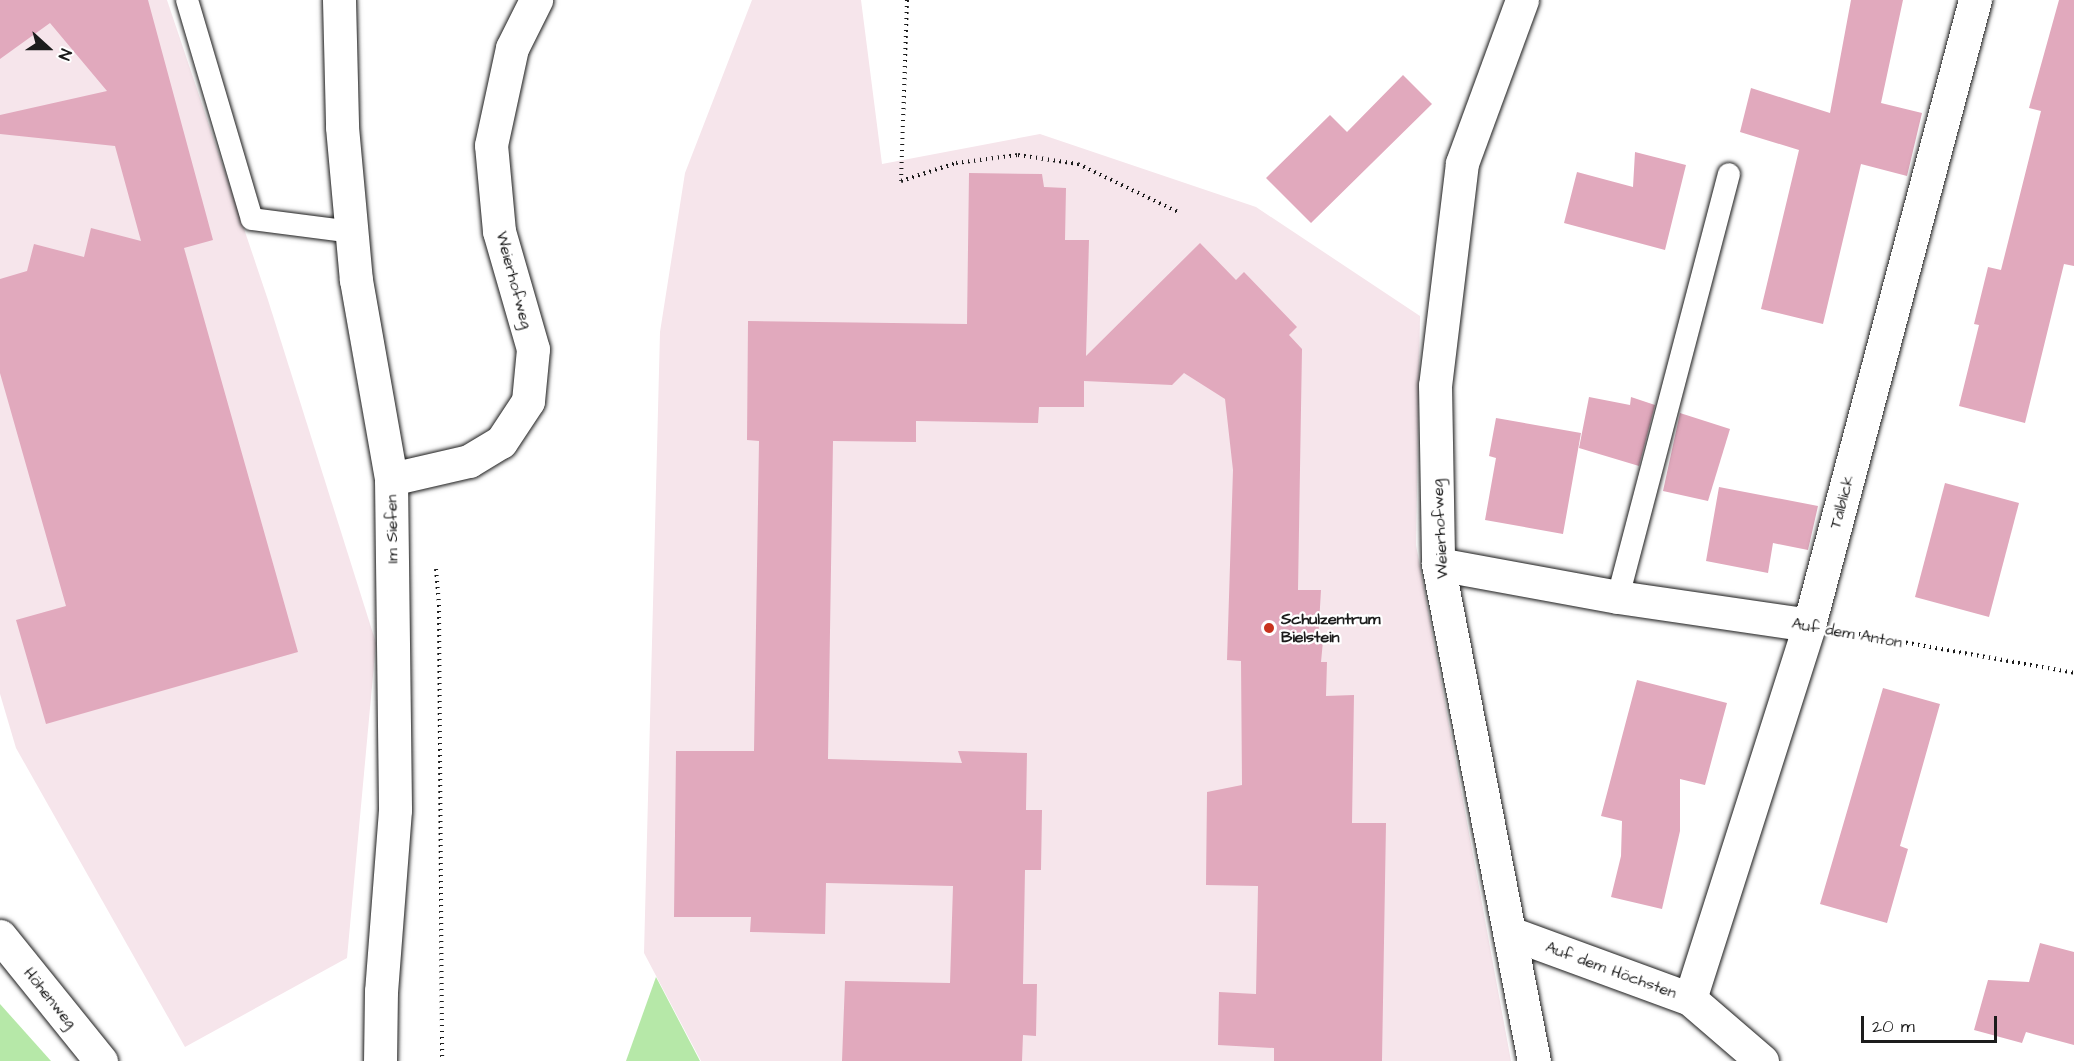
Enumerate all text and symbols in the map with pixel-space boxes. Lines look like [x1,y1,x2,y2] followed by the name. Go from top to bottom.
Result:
[18,18,78,78] north arrow
[53,46,77,63] text: N
[492,229,536,331] street label: Weierhofweg
[1826,473,1858,531] street label: Talblick
[1428,479,1452,579] street label: Weierhofweg
[382,494,402,564] street label: Im Siefen
[1281,609,1380,647] place label: Schulzentrum Bielstein
[1790,614,1904,652] street label: Auf dem Anton
[1262,621,1276,635] marker: Schulzentrum Bielstein
[1543,937,1679,1003] street label: Auf dem Höchsten
[20,964,80,1032] street label: Höhenweg
[1864,1004,2000,1042] scale bar
[1872,1014,1915,1039] text: 20 m

